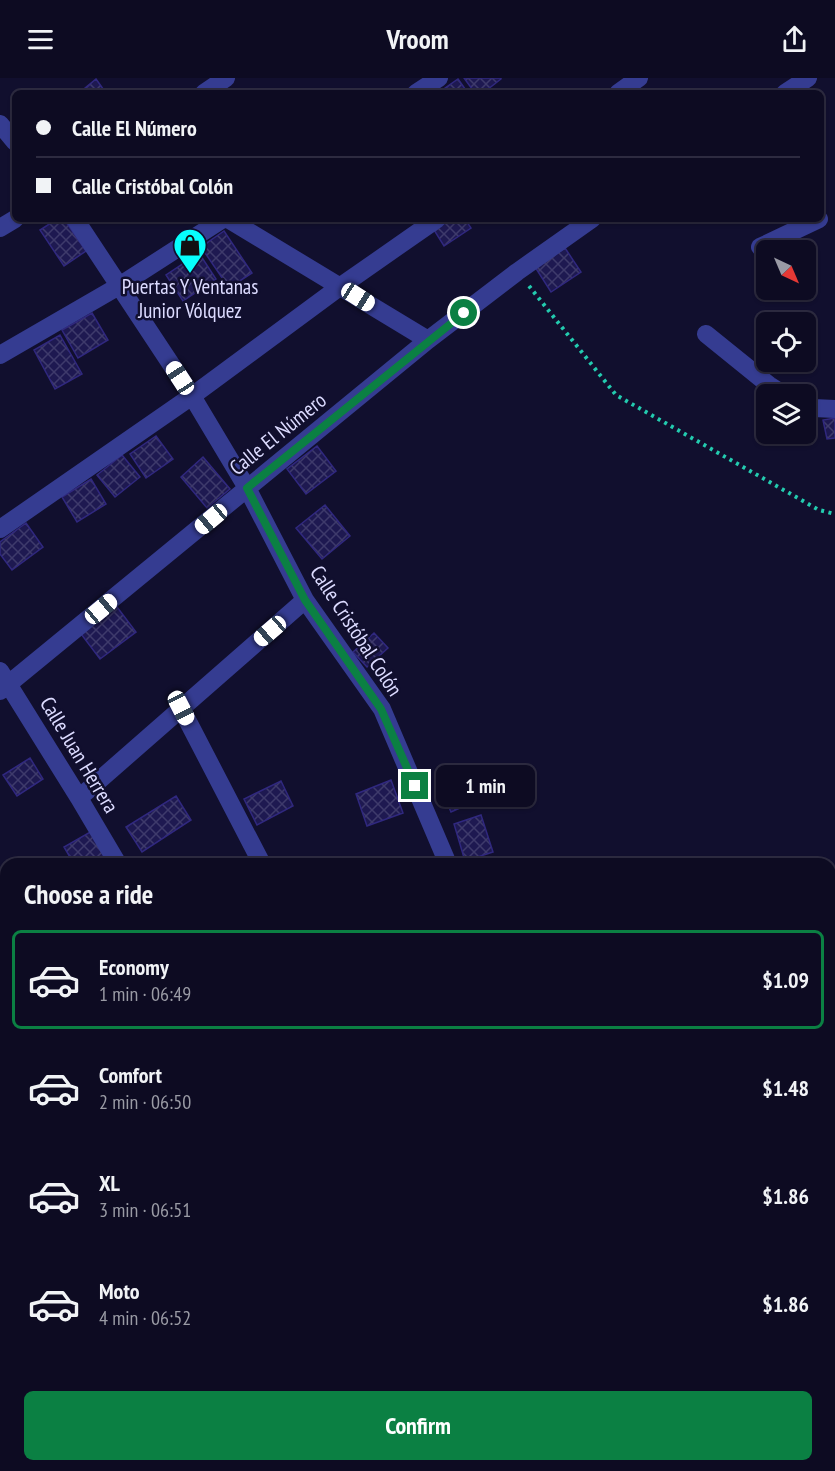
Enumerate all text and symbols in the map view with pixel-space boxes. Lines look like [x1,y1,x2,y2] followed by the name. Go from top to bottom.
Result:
[386,22,449,56] text: Vroom
[24,23,57,56] icon: menu
[778,23,811,56] icon: share
[72,114,197,142] text: Calle El Número
[72,172,233,200] text: Calle Cristóbal Colón
[172,227,208,274] shop icon: Puertas Y Ventanas Junior Vólquez
[756,240,816,300] north arrow
[756,240,816,444] map controls
[122,273,258,324] place label: Puertas Y Ventanas Junior Vólquez
[338,280,378,314] car
[450,299,477,326] route start
[756,312,816,372] button: locate
[163,358,197,398] car
[756,384,816,444] button: layers
[224,386,331,481] street label: Calle El Número
[191,501,231,537] car
[304,560,409,701] street label: Calle Cristóbal Colón
[81,591,121,627] car
[251,612,289,650] car
[165,688,197,728] car
[34,692,125,818] street label: Calle Juan Herrera
[436,765,535,807] callout: 1 min
[401,772,428,799] route end
[465,773,506,799] text: 1 min
[24,877,153,911] text: Choose a ride
[27,953,81,1007] icon: car
[99,953,169,981] text: Economy
[762,966,809,994] text: $1.09
[99,981,191,1007] text: 1 min · 06:49
[27,1061,81,1115] icon: car
[99,1061,162,1089] text: Comfort
[762,1074,809,1102] text: $1.48
[99,1089,191,1115] text: 2 min · 06:50
[27,1169,81,1223] icon: car
[99,1169,120,1197] text: XL
[762,1182,809,1210] text: $1.86
[99,1197,191,1223] text: 3 min · 06:51
[27,1277,81,1331] icon: car
[99,1277,140,1305] text: Moto
[762,1290,809,1318] text: $1.86
[99,1305,191,1331] text: 4 min · 06:52
[24,1391,812,1460] button: Confirm

